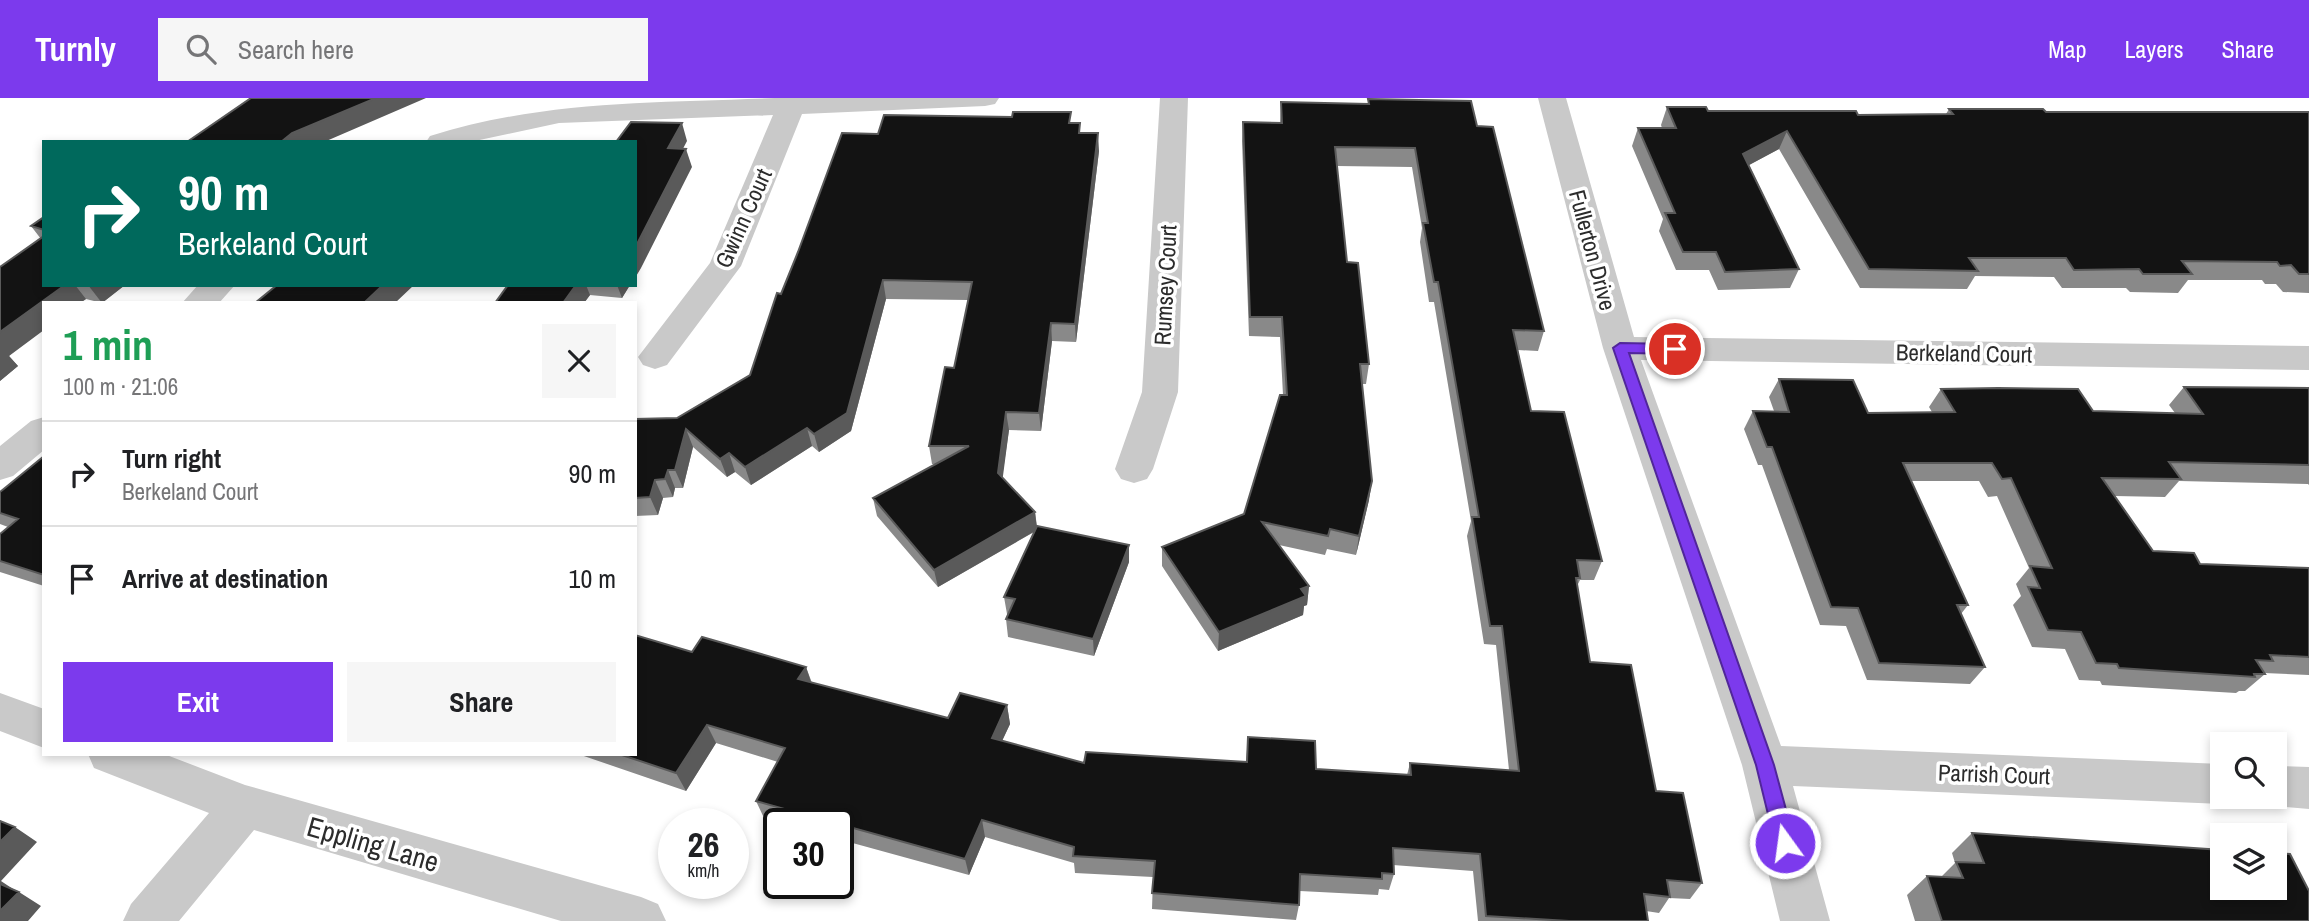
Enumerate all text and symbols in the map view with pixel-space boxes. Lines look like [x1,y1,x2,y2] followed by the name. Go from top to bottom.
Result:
[158,18,648,81] search box
[35,27,116,71] text: Turnly
[182,30,220,68] icon: search
[238,32,354,67] text: Search here
[2048,33,2086,65] text: Map
[2124,33,2183,65] text: Layers
[2221,33,2274,65] text: Share
[178,159,270,225] text: 90 m
[707,163,779,273] street label: Gwinn Court
[63,168,154,259] icon: right
[1562,186,1624,314] street label: Fullerton Drive
[178,222,368,265] text: Berkeland Court
[1146,224,1184,346] street label: Rumsey Court
[63,317,153,373] text: 1 min
[1645,319,1705,379] pin
[542,324,616,398] button: close
[1656,330,1694,368] icon: arrive
[1896,336,2032,370] street label: Berkeland Court
[63,371,178,402] text: 100 m · 21:06
[122,441,221,476] text: Turn right
[63,455,101,493] icon: right
[569,456,616,491] text: 90 m
[122,476,258,507] text: Berkeland Court
[63,560,101,598] icon: arrive
[122,561,328,596] text: Arrive at destination
[569,561,616,596] text: 10 m
[63,662,333,742] button: Exit
[347,662,616,742] button: Share
[2210,732,2287,900] map controls
[2210,732,2287,809] button: search
[1937,757,2051,791] street label: Parrish Court
[1748,806,1822,880] position arrow
[303,807,443,881] street label: Eppling Lane
[763,808,854,899] speed limit sign: 30
[688,821,719,868] text: 26
[2210,823,2287,900] button: layers
[688,858,720,883] text: km/h

